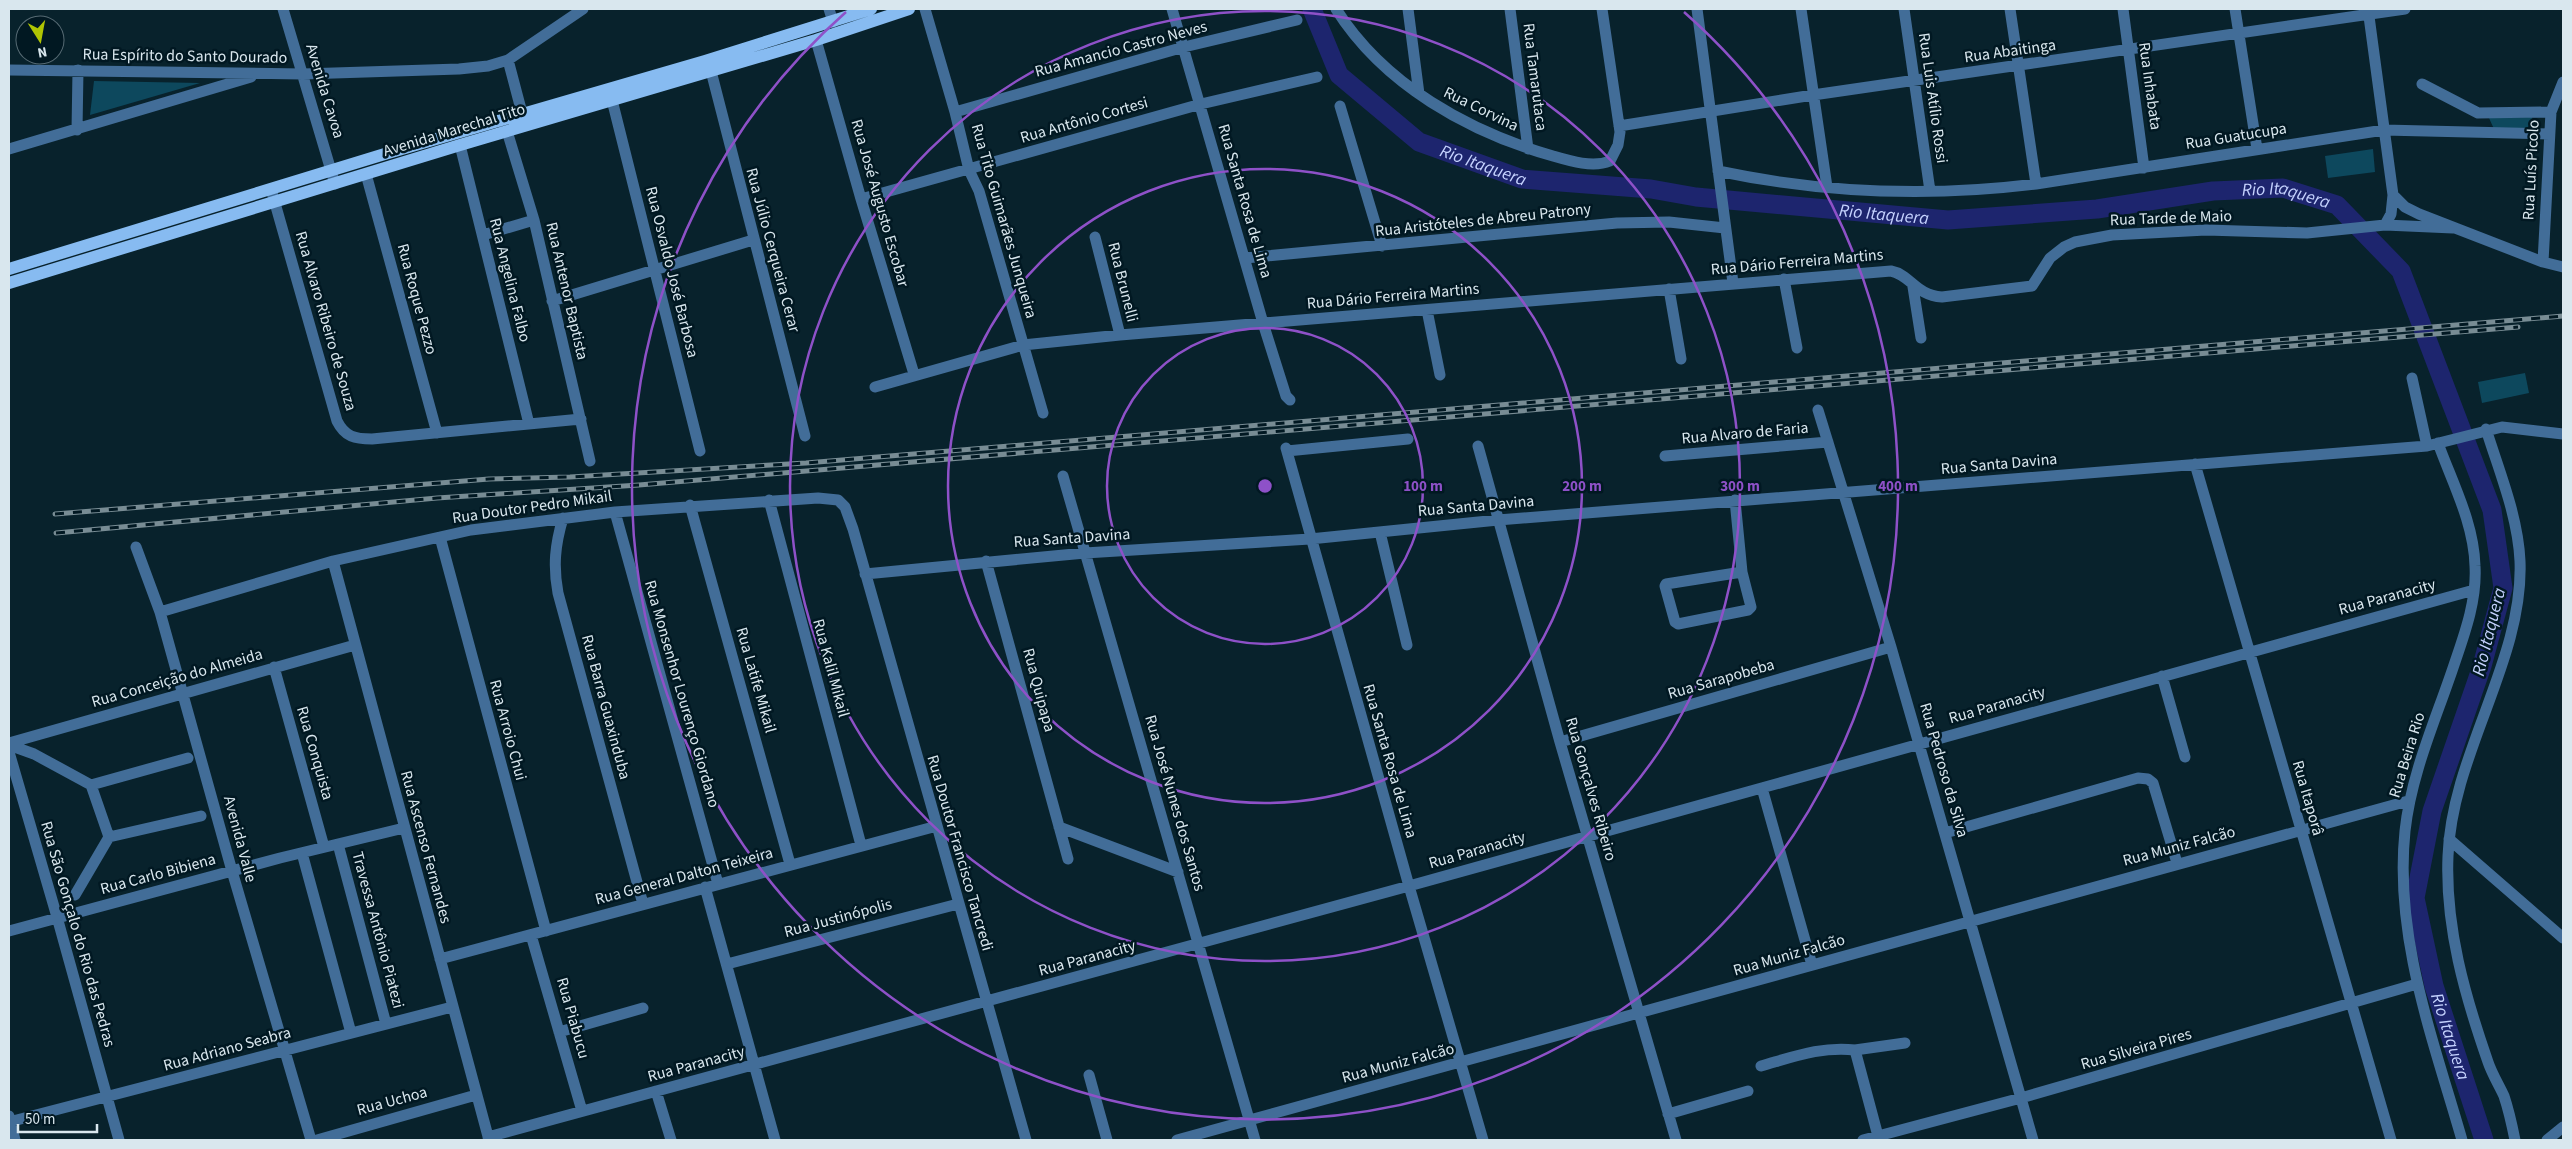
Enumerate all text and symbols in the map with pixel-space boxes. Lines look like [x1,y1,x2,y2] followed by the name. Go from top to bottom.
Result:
[15,15,65,65] north arrow
[1032,15,1210,83] street label: Rua Amancio Castro Neves
[1517,22,1553,132] street label: Rua Tamarutaca
[1913,31,1953,165] street label: Rua Luis Atílio Rossi
[1963,34,2057,68] street label: Rua Abaitinga
[36,41,49,62] text: N
[300,41,350,141] street label: Avenida Cavoa
[2133,41,2167,131] street label: Rua Inhabata
[82,43,288,69] street label: Rua Espírito do Santo Dourado
[1440,81,1522,137] street label: Rua Corvina
[1017,91,1151,149] street label: Rua Antônio Cortesi
[380,98,528,162] street label: Avenida Marechal Tito
[845,116,915,290] street label: Rua José Augusto Escobar
[2184,117,2288,155] street label: Rua Guatucupa
[2517,119,2545,221] street label: Rua Luís Picolo
[966,121,1042,321] street label: Rua Tito Guimarães Junqueira
[1212,121,1278,281] street label: Rua Santa Rosa de Lima
[1437,138,1530,192] water label: Rio Itaquera
[740,165,806,335] street label: Rua Júlio Cerqueira Cerar
[2241,175,2334,215] water label: Rio Itaquera
[640,184,704,360] street label: Rua Osvaldo José Barbosa
[1374,198,1593,242] street label: Rua Aristóteles de Abreu Patrony
[1838,198,1930,231] water label: Rio Itaquera
[2110,205,2232,231] street label: Rua Tarde de Maio
[484,216,536,344] street label: Rua Angelina Falbo
[540,220,594,362] street label: Rua Antenor Baptista
[290,229,362,413] street label: Rua Alvaro Ribeiro de Souza
[1102,240,1144,324] street label: Rua Brunelli
[392,241,442,357] street label: Rua Roque Pezzo
[1710,243,1885,281] street label: Rua Dário Ferreira Martins
[1306,277,1481,315] street label: Rua Dário Ferreira Martins
[1681,416,1809,450] street label: Rua Alvaro de Faria
[1940,448,2058,480] street label: Rua Santa Davina
[1403,476,1443,497] text: 100 m
[1562,476,1602,497] text: 200 m
[1720,476,1760,497] text: 300 m
[1878,476,1918,497] text: 400 m
[1256,477,1274,495] centre of rings
[451,485,613,529] street label: Rua Doutor Pedro Mikail
[1417,490,1535,522] street label: Rua Santa Davina
[1013,523,1131,553] street label: Rua Santa Davina
[2336,573,2438,621] street label: Rua Paranacity
[639,578,725,810] street label: Rua Monsenhor Lourenço Giordano
[2466,585,2512,679] water label: Rio Itaquera
[807,616,855,720] street label: Rua Kalil Mikail
[730,625,782,735] street label: Rua Latife Mikail
[576,632,636,782] street label: Rua Barra Guaxinduba
[89,643,265,713] street label: Rua Conceição do Almeida
[1017,646,1061,734] street label: Rua Quipapa
[1665,653,1777,705] street label: Rua Sarapobeba
[484,677,532,783] street label: Rua Arroio Chui
[1357,681,1423,841] street label: Rua Santa Rosa de Lima
[1946,681,2048,729] street label: Rua Paranacity
[1914,700,1974,840] street label: Rua Pedroso da Silva
[291,704,339,802] street label: Rua Conquista
[2384,709,2430,801] street label: Rua Beira Rio
[1139,712,1211,894] street label: Rua José Nunes dos Santos
[1560,714,1622,864] street label: Rua Gonçalves Ribeiro
[921,752,999,954] street label: Rua Doutor Francisco Tancredi
[2287,758,2329,838] street label: Rua Itaporâ
[395,768,457,926] street label: Rua Ascenso Fernandes
[218,793,262,885] street label: Avenida Valle
[35,819,121,1050] street label: Rua São Gonçalo do Rio das Pedras
[2120,820,2238,872] street label: Rua Muniz Falcão
[1426,826,1528,874] street label: Rua Paranacity
[593,842,775,910] street label: Rua General Dalton Teixeira
[98,848,218,900] street label: Rua Carlo Bibiena
[346,849,410,1011] street label: Travessa Antônio Piatezi
[782,893,895,943] street label: Rua Justinópolis
[1730,929,1848,981] street label: Rua Muniz Falcão
[1036,934,1138,982] street label: Rua Paranacity
[551,975,595,1061] street label: Rua Piabucu
[2425,990,2476,1084] water label: Rio Itaquera
[161,1021,293,1077] street label: Rua Adriano Seabra
[2078,1023,2194,1075] street label: Rua Silveira Pires
[1339,1037,1457,1089] street label: Rua Muniz Falcão
[645,1040,747,1088] street label: Rua Paranacity
[354,1081,430,1121] street label: Rua Uchoa
[18,1102,96,1134] scale bar
[25,1109,55,1130] text: 50 m

